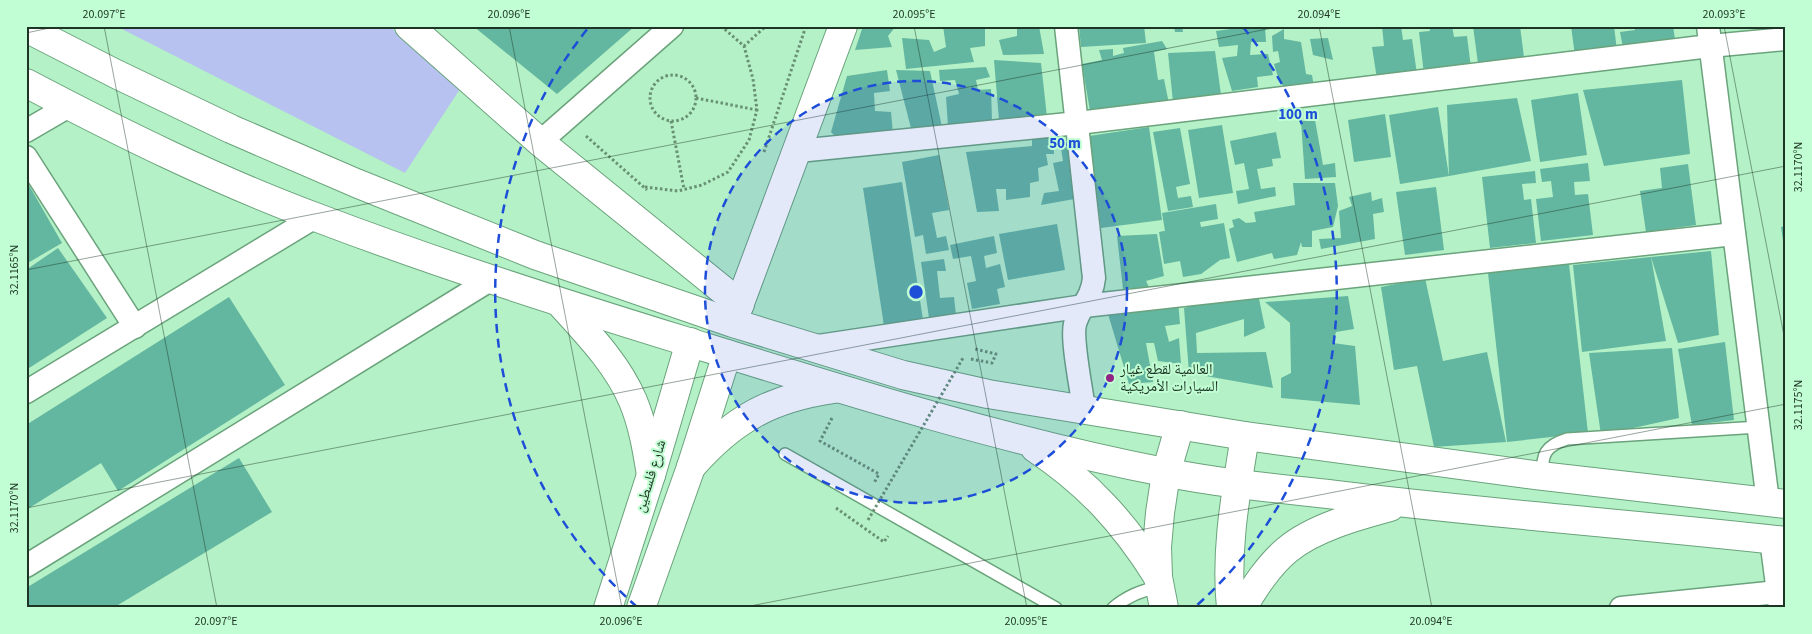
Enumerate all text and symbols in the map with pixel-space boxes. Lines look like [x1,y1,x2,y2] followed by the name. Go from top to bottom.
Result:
[82,6,126,23] text: 20.097°E
[487,6,531,23] text: 20.096°E
[892,6,936,23] text: 20.095°E
[1297,6,1341,23] text: 20.094°E
[1702,6,1746,23] text: 20.093°E
[1278,104,1318,125] text: 100 m
[1049,133,1081,154] text: 50 m
[1790,142,1807,192] text: 32.1170°N
[6,245,23,295] text: 32.1165°N
[907,283,925,301] centre of rings
[1119,359,1218,397] place label: العالمية لقطع غيار السيارات الأمريكية
[1104,372,1116,384] marker: العالمية لقطع غيار السيارات الأمريكية
[1790,380,1807,430] text: 32.1175°N
[629,437,672,515] street label: شارع فلسطين
[6,483,23,533] text: 32.1170°N
[194,613,238,630] text: 20.097°E
[599,613,643,630] text: 20.096°E
[1004,613,1048,630] text: 20.095°E
[1409,613,1453,630] text: 20.094°E

